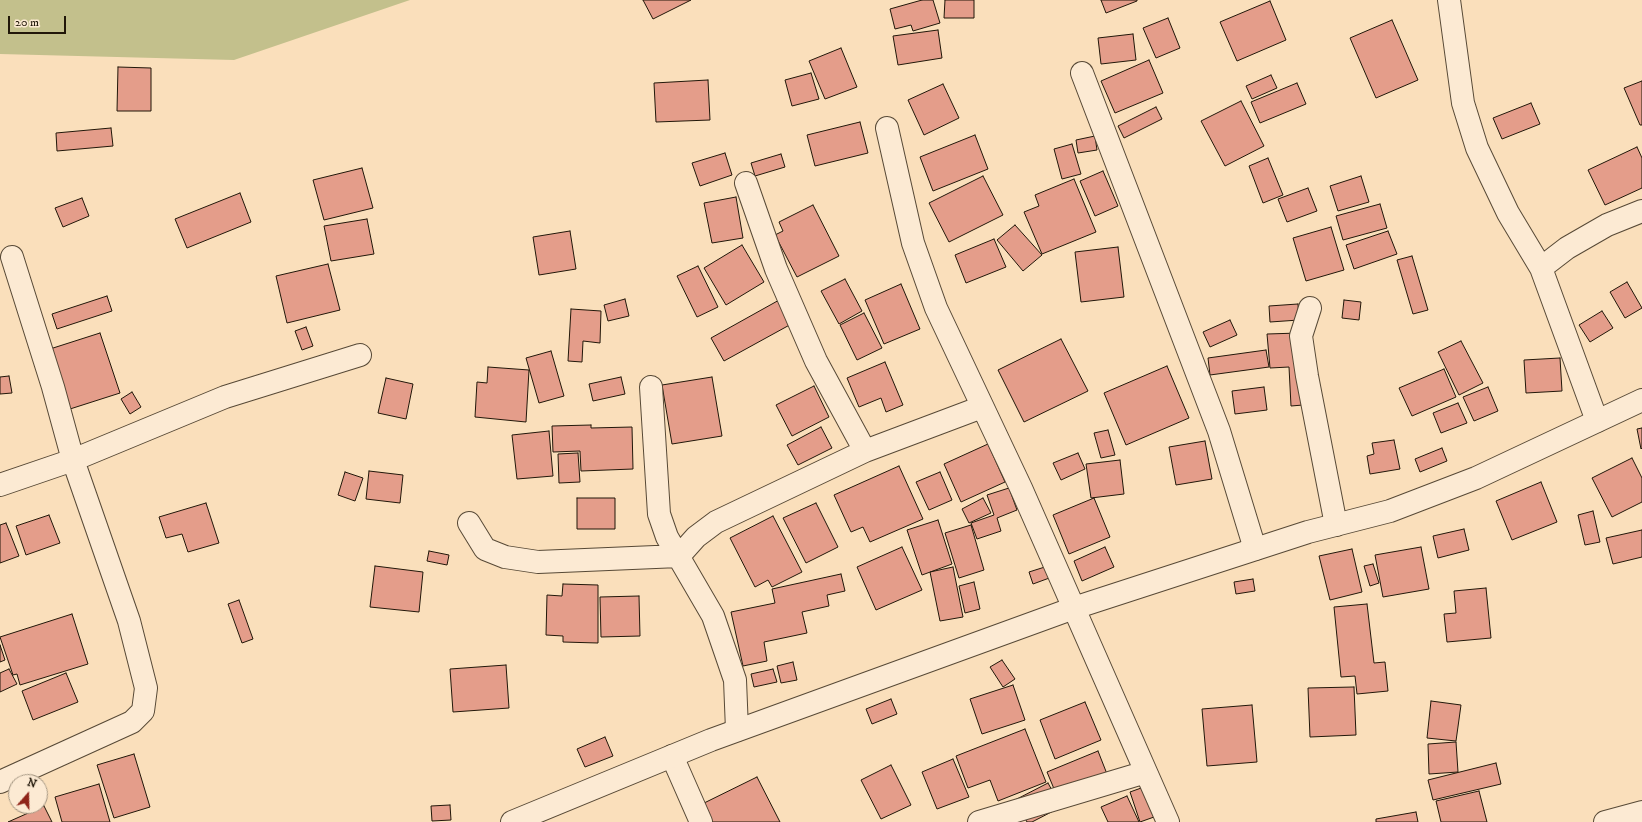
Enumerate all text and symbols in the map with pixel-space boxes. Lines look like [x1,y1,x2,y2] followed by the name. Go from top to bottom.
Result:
[10,8,68,34] scale bar
[15,15,39,30] text: 20 m
[8,774,48,814] north arrow
[25,776,38,792] text: N

